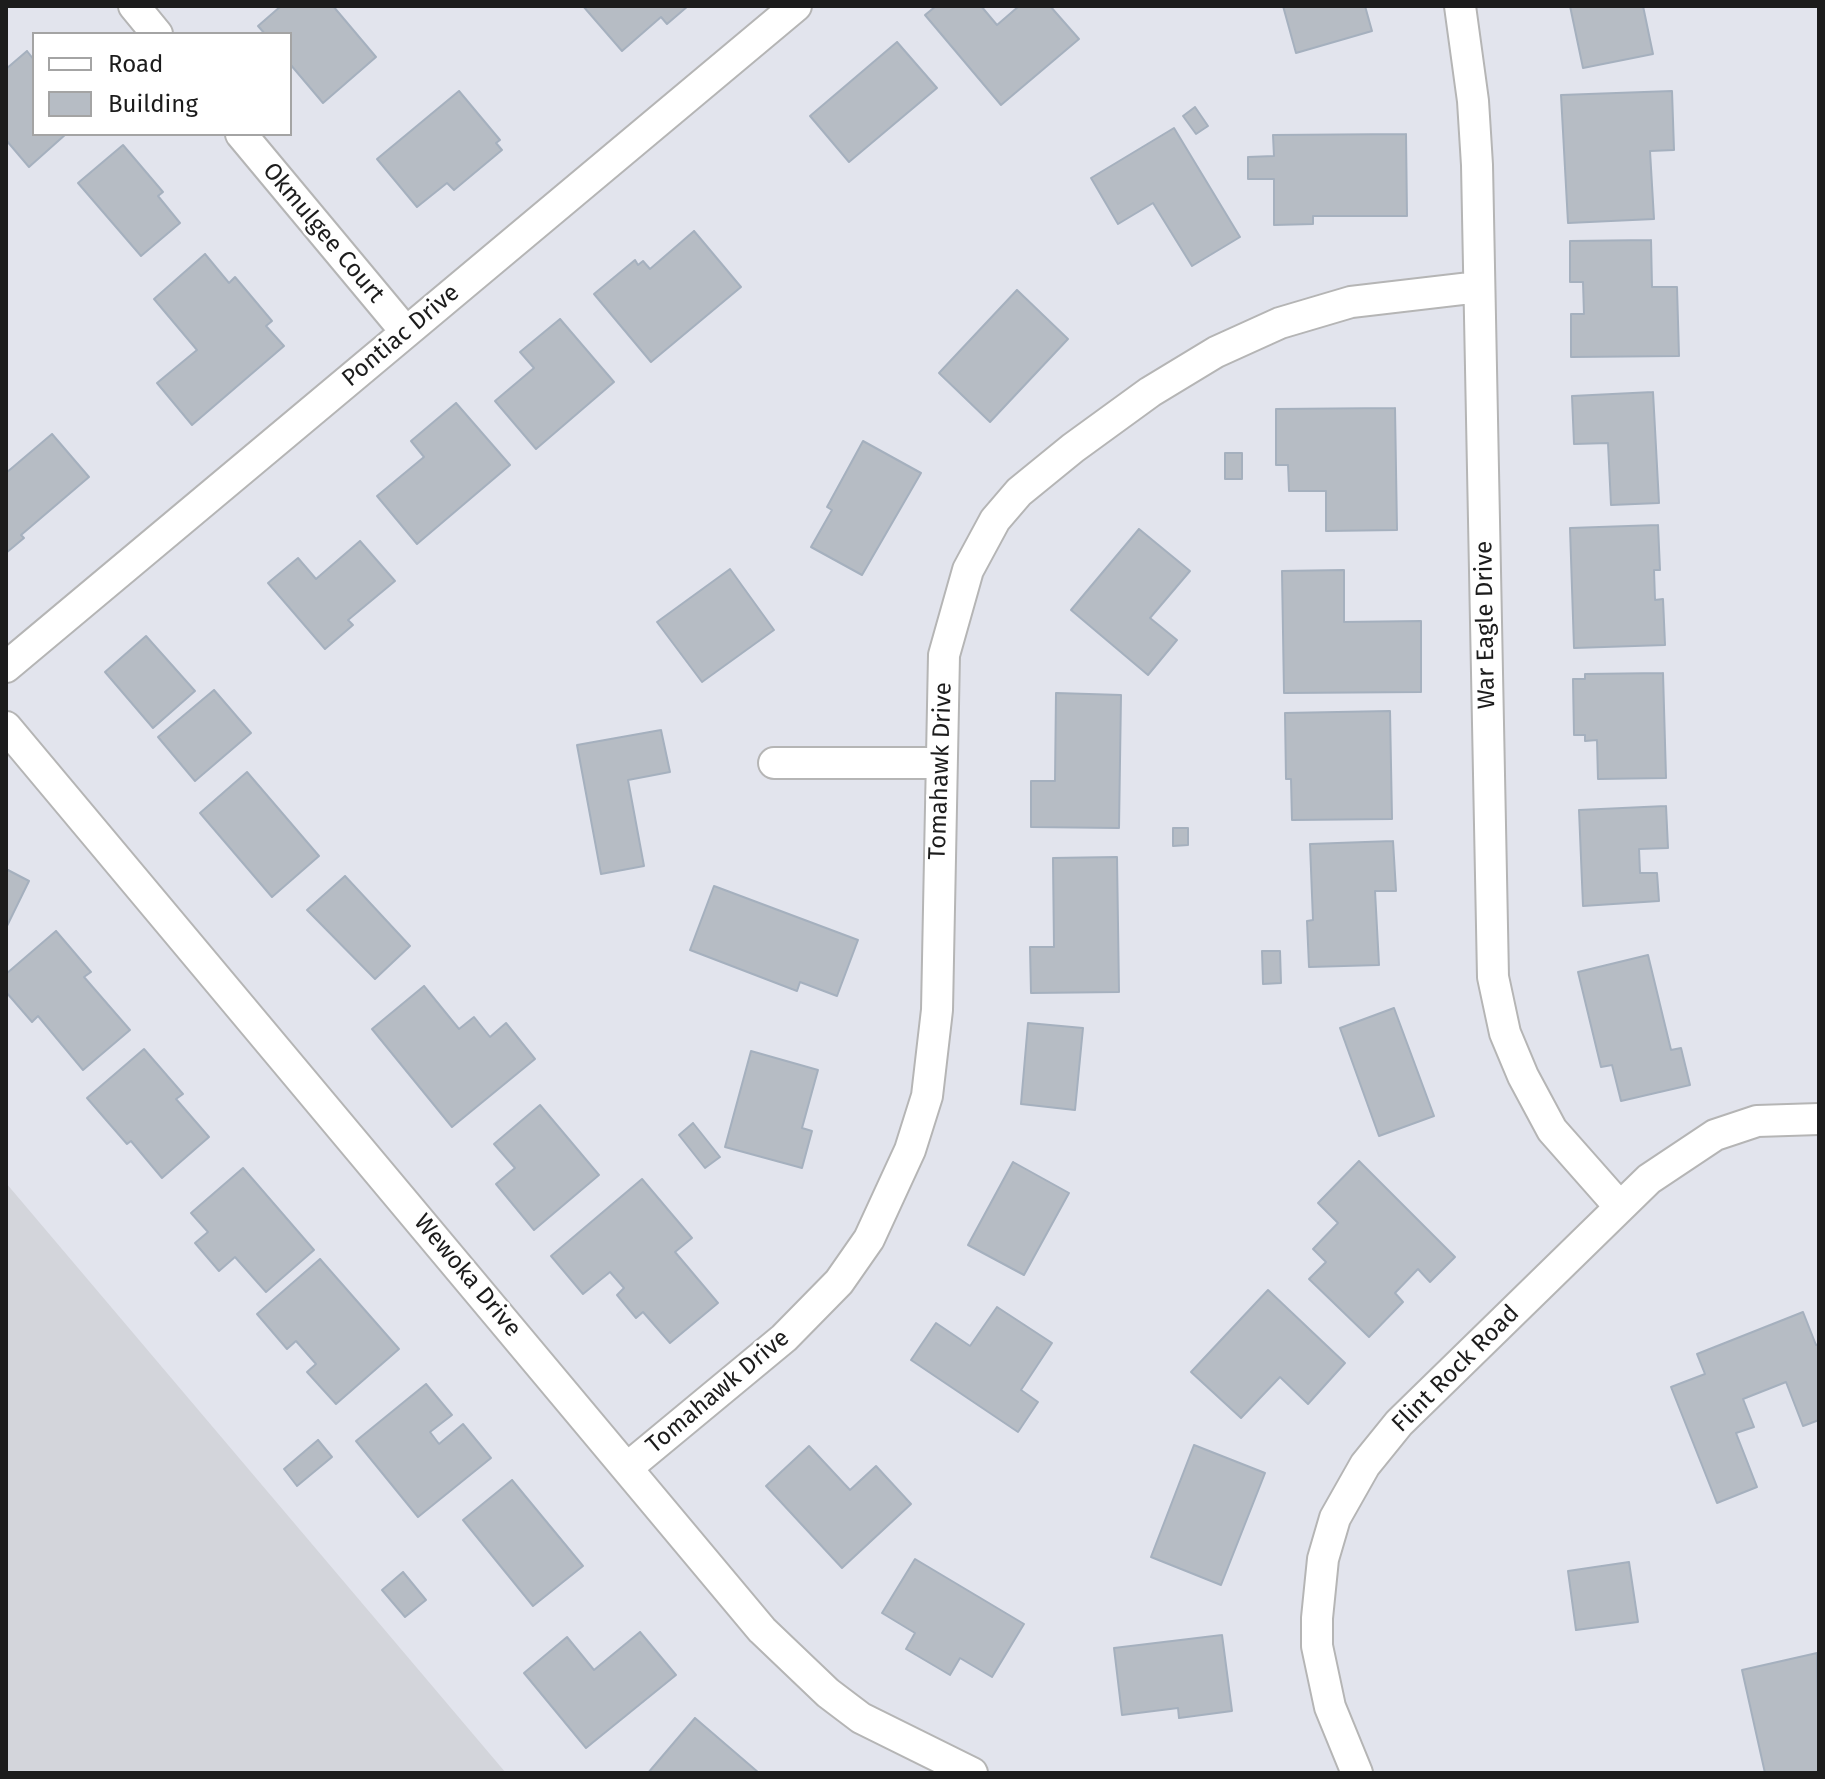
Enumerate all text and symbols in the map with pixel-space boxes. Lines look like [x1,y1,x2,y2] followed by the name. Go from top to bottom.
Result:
[32,32,292,136] legend
[108,50,163,78] text: Road
[108,90,198,118] text: Building
[256,157,390,309] street label: Okmulgee Court
[337,279,465,393] street label: Pontiac Drive
[1470,541,1502,709] street label: War Eagle Drive
[924,682,958,860] street label: Tomahawk Drive
[407,1209,527,1343] street label: Wewoka Drive
[1386,1299,1526,1439] street label: Flint Rock Road
[641,1324,795,1460] street label: Tomahawk Drive

